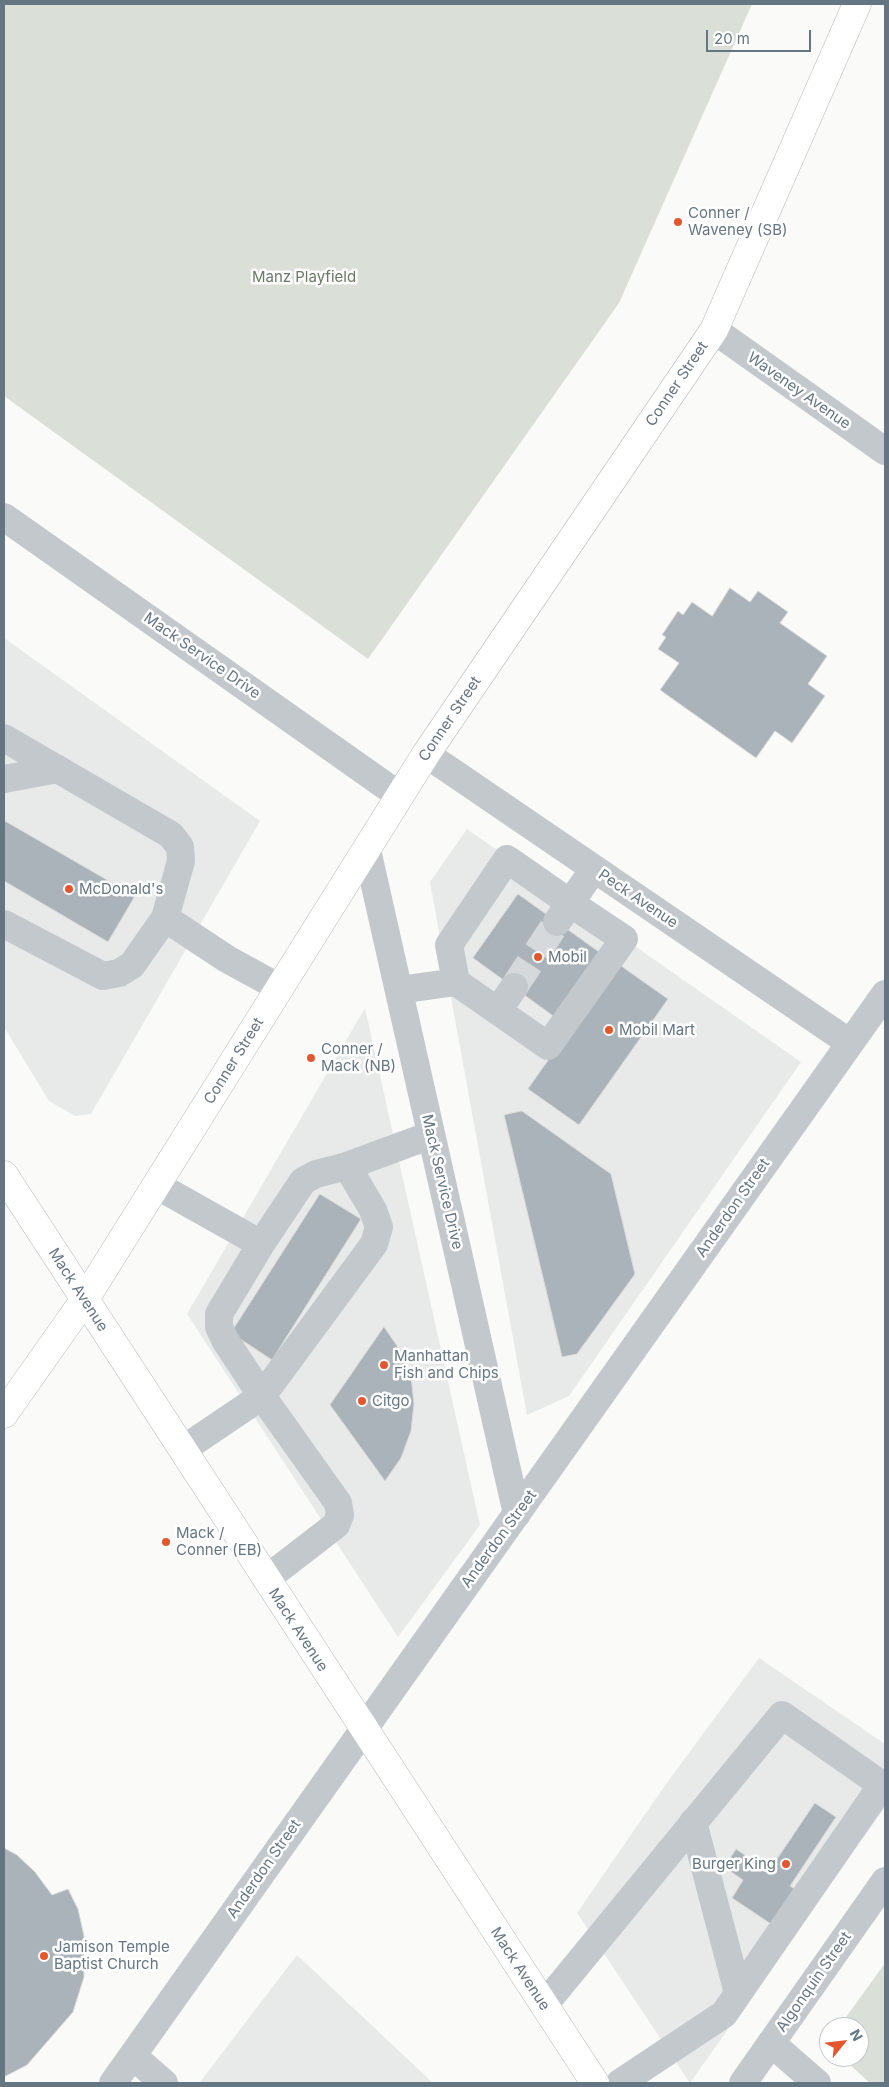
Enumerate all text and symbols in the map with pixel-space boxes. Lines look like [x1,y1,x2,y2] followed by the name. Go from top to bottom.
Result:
[709,20,814,52] scale bar
[714,29,750,48] text: 20 m
[688,204,787,239] place label: Conner / Waveney (SB)
[672,216,684,228] marker: Conner / Waveney (SB)
[252,268,356,286] park label: Manz Playfield
[642,338,712,430] street label: Conner Street
[744,349,854,433] street label: Waveney Avenue
[140,609,264,703] street label: Mack Service Drive
[415,673,485,765] street label: Conner Street
[595,866,681,932] street label: Peck Avenue
[79,880,163,898] place label: McDonald's
[63,883,75,895] marker: McDonald's
[548,948,587,966] place label: Mobil
[532,951,544,963] marker: Mobil
[200,1014,268,1108] street label: Conner Street
[619,1021,695,1039] place label: Mobil Mart
[603,1024,615,1036] marker: Mobil Mart
[321,1040,396,1075] place label: Conner / Mack (NB)
[305,1052,317,1064] marker: Conner / Mack (NB)
[418,1113,466,1251] street label: Mack Service Drive
[692,1155,774,1261] street label: Anderdon Street
[44,1245,112,1335] street label: Mack Avenue
[394,1347,499,1382] place label: Manhattan Fish and Chips
[378,1359,390,1371] marker: Manhattan Fish and Chips
[372,1392,410,1410] place label: Citgo
[356,1395,368,1407] marker: Citgo
[458,1487,540,1591] street label: Anderdon Street
[176,1524,262,1559] place label: Mack / Conner (EB)
[160,1536,172,1548] marker: Mack / Conner (EB)
[264,1585,332,1675] street label: Mack Avenue
[223,1816,305,1922] street label: Anderdon Street
[692,1855,776,1873] place label: Burger King
[780,1858,792,1870] marker: Burger King
[486,1924,554,2014] street label: Mack Avenue
[773,1928,855,2036] street label: Algonquin Street
[54,1938,170,1973] place label: Jamison Temple Baptist Church
[38,1950,50,1962] marker: Jamison Temple Baptist Church
[819,2017,869,2067] north arrow
[847,2026,867,2044] text: N

